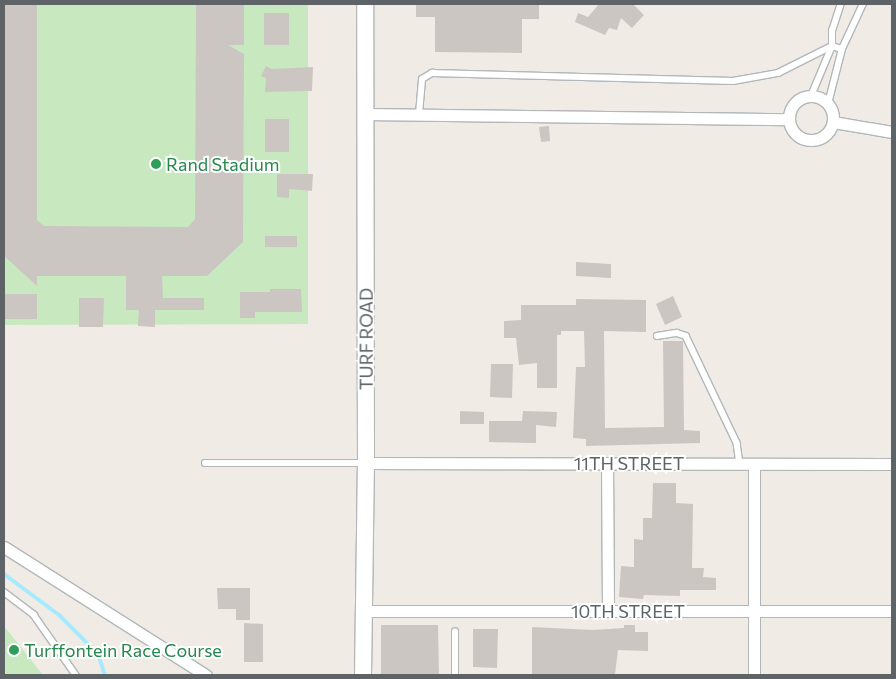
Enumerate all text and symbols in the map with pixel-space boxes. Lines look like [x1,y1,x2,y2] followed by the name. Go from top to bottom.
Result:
[166,153,280,175] place label: Rand Stadium
[150,158,162,170] marker: Rand Stadium
[355,288,377,390] street label: TURF ROAD
[574,452,684,474] street label: 11TH STREET
[571,600,685,622] street label: 10TH STREET
[24,639,222,661] place label: Turffontein Race Course
[8,644,20,656] marker: Turffontein Race Course

